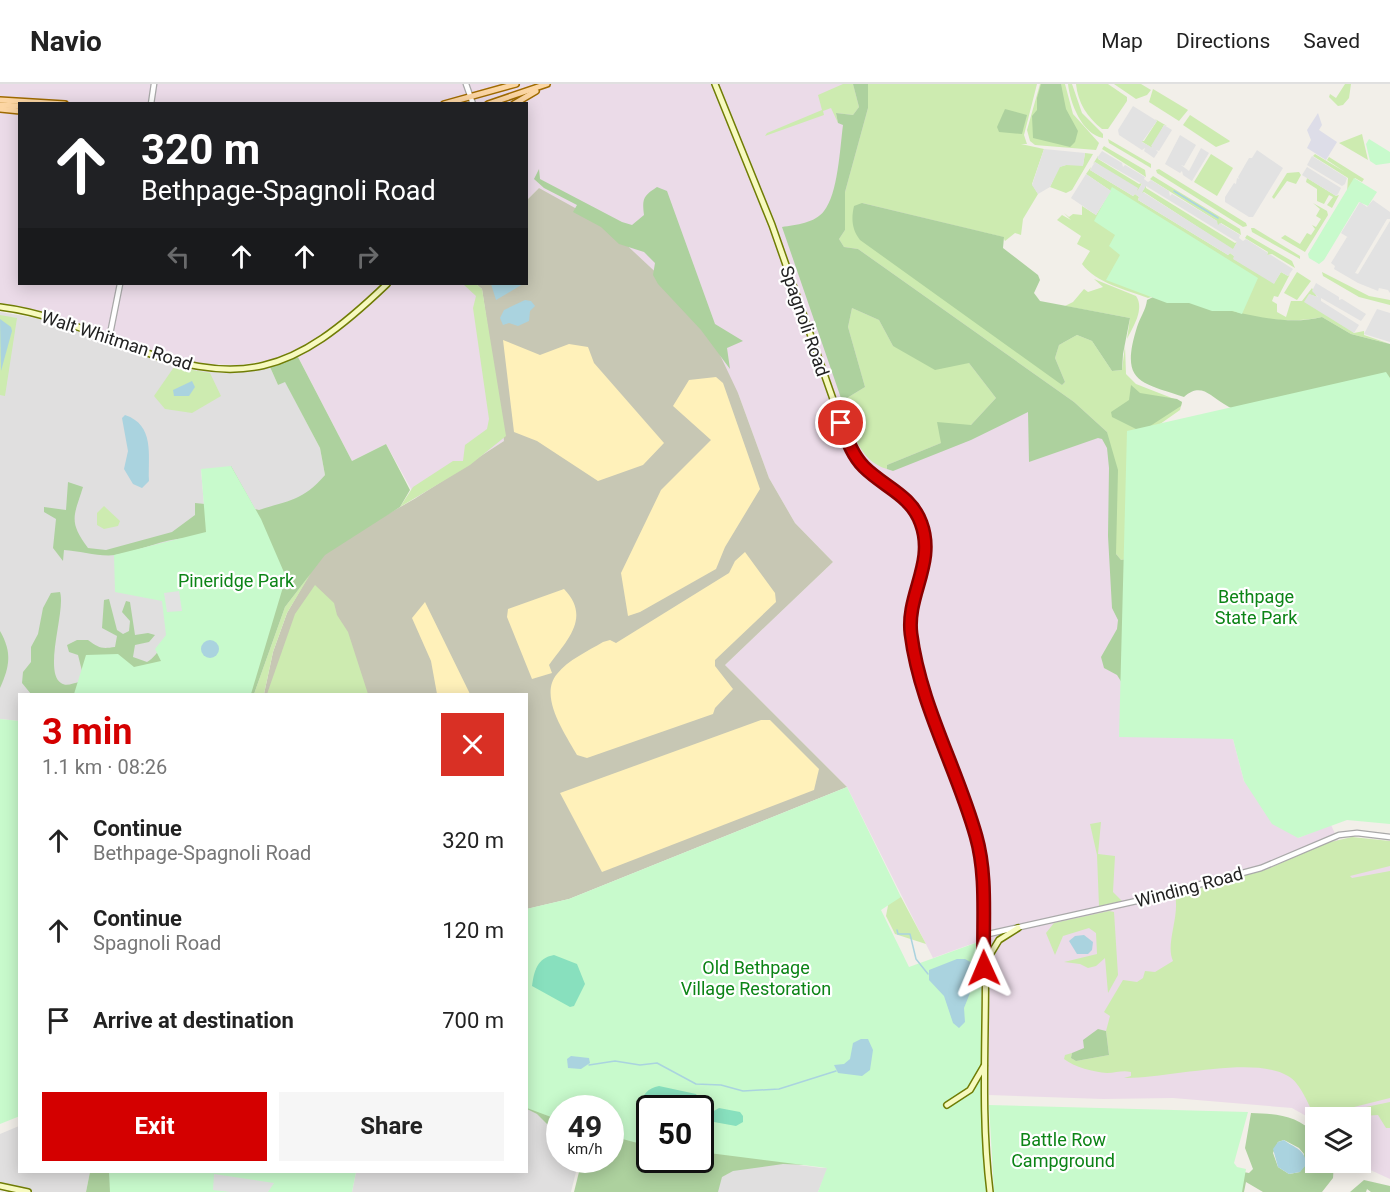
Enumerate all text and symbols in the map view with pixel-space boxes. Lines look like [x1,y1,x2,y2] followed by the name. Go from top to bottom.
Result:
[30,25,102,58] text: Navio
[1101,29,1143,53] text: Map
[1176,29,1270,53] text: Directions
[1303,29,1360,53] text: Saved
[141,125,260,174] text: 320 m
[42,126,120,204] icon: ahead
[141,175,436,207] text: Bethpage-Spagnoli Road
[162,240,195,273] icon: left
[225,240,258,273] icon: ahead
[288,240,321,273] icon: ahead
[351,240,384,273] icon: right
[776,263,834,379] street label: Spagnoli Road
[39,306,195,374] street label: Walt Whitman Road
[815,397,866,448] pin
[824,406,857,439] icon: arrive
[178,570,295,591] park label: Pineridge Park
[1215,586,1298,628] park label: Bethpage State Park
[42,711,133,753] text: 3 min
[441,713,504,776] button: close
[42,755,167,779] text: 1.1 km · 08:26
[93,816,182,841] text: Continue
[42,824,75,857] icon: ahead
[442,828,504,853] text: 320 m
[93,841,311,865] text: Bethpage-Spagnoli Road
[1133,863,1245,911] street label: Winding Road
[93,906,182,931] text: Continue
[42,914,75,947] icon: ahead
[442,918,504,943] text: 120 m
[93,931,221,955] text: Spagnoli Road
[952,936,1016,1000] position arrow
[681,957,831,999] park label: Old Bethpage Village Restoration
[42,1004,75,1037] icon: arrive
[93,1008,294,1033] text: Arrive at destination
[442,1008,504,1033] text: 700 m
[42,1092,267,1161] button: Exit
[279,1092,504,1161] button: Share
[636,1095,714,1173] speed limit sign: 50
[1305,1107,1371,1173] map controls
[1305,1107,1371,1173] button: layers
[568,1109,602,1144] text: 49
[1011,1129,1115,1171] park label: Battle Row Campground
[567,1140,603,1158] text: km/h

